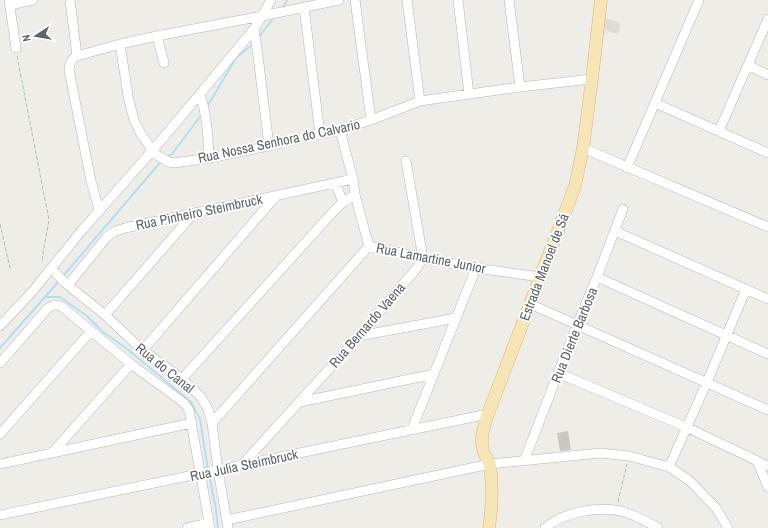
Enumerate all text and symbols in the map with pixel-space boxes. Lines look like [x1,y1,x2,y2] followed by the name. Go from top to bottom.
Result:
[16,16,56,56] north arrow
[19,33,34,43] text: N
[196,115,362,167] street label: Rua Nossa Senhora do Calvario
[134,190,264,234] street label: Rua Pinheiro Steimbruck
[515,210,573,323] street label: Estrada Manoel de Sá
[375,239,487,277] street label: Rua Lamartine Junior
[325,278,409,371] street label: Rua Bernardo Vaena
[547,284,602,385] street label: Rua Dierte Barbosa
[132,339,198,397] street label: Rua do Canal
[188,445,300,485] street label: Rua Julia Steimbruck

